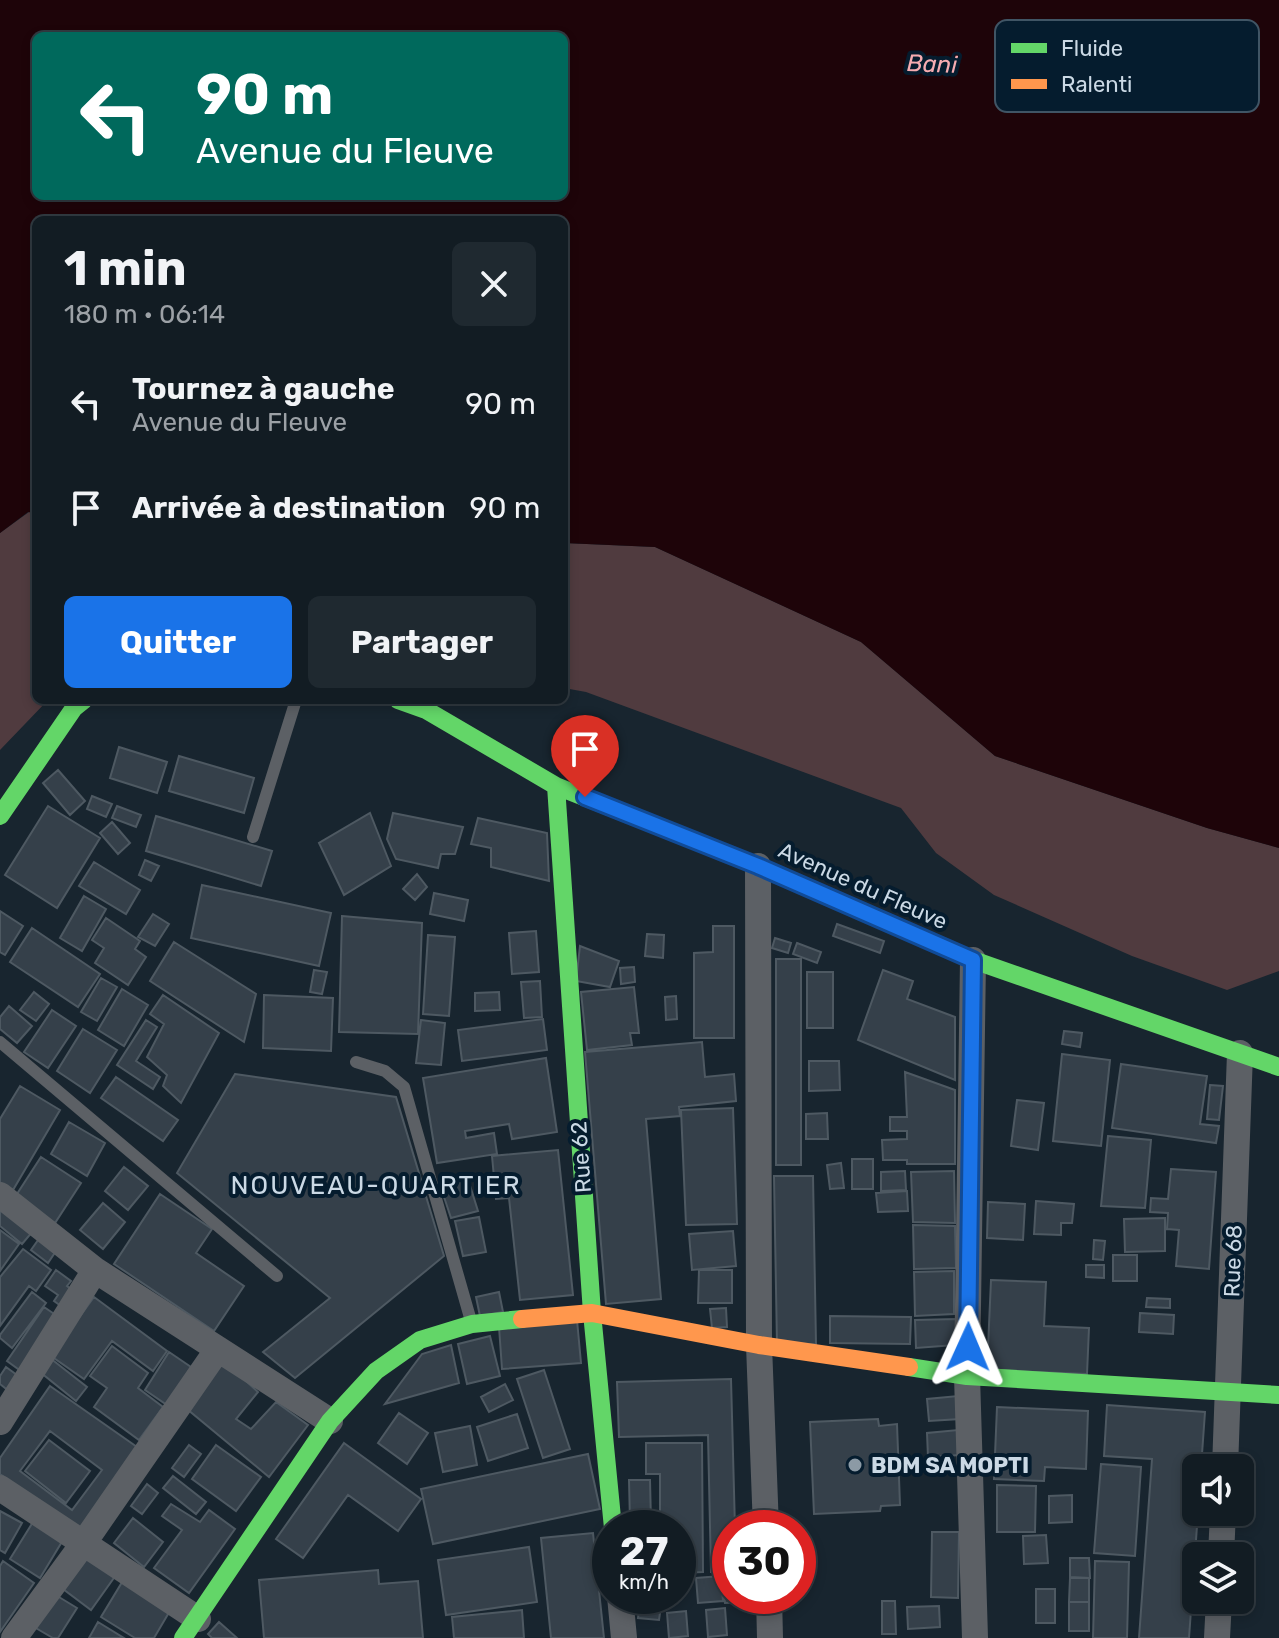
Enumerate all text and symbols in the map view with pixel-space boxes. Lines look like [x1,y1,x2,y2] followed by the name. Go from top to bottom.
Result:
[995,20,1259,112] legend
[1061,35,1123,62] text: Fluide
[906,49,959,79] water label: Bani
[196,62,333,128] text: 90 m
[64,64,168,168] icon: left
[1061,71,1132,98] text: Ralenti
[196,129,494,172] text: Avenue du Fleuve
[64,240,187,297] text: 1 min
[452,242,536,326] button: close
[64,299,225,330] text: 180 m · 06:14
[132,371,395,407] text: Tournez à gauche
[64,382,108,426] icon: left
[465,386,536,422] text: 90 m
[132,407,347,438] text: Avenue du Fleuve
[64,486,108,530] icon: arrive
[132,490,446,526] text: Arrivée à destination
[470,490,540,526] text: 90 m
[64,596,292,688] button: Quitter
[308,596,536,688] button: Partager
[551,715,619,797] pin
[563,727,607,771] icon: arrive
[774,837,952,935] street label: Avenue du Fleuve
[565,1120,597,1194] street label: Rue 62
[230,1170,522,1201] district label: NOUVEAU-QUARTIER
[1218,1224,1248,1298] street label: Rue 68
[926,1305,1010,1389] position arrow
[871,1452,1029,1479] place label: BDM SA MOPTI
[1182,1454,1254,1614] map controls
[1182,1454,1254,1526] button: sound
[846,1456,864,1474] marker: BDM SA MOPTI
[712,1510,816,1614] speed limit sign: 30
[620,1528,668,1575] text: 27
[1182,1542,1254,1614] button: layers
[619,1570,669,1594] text: km/h

